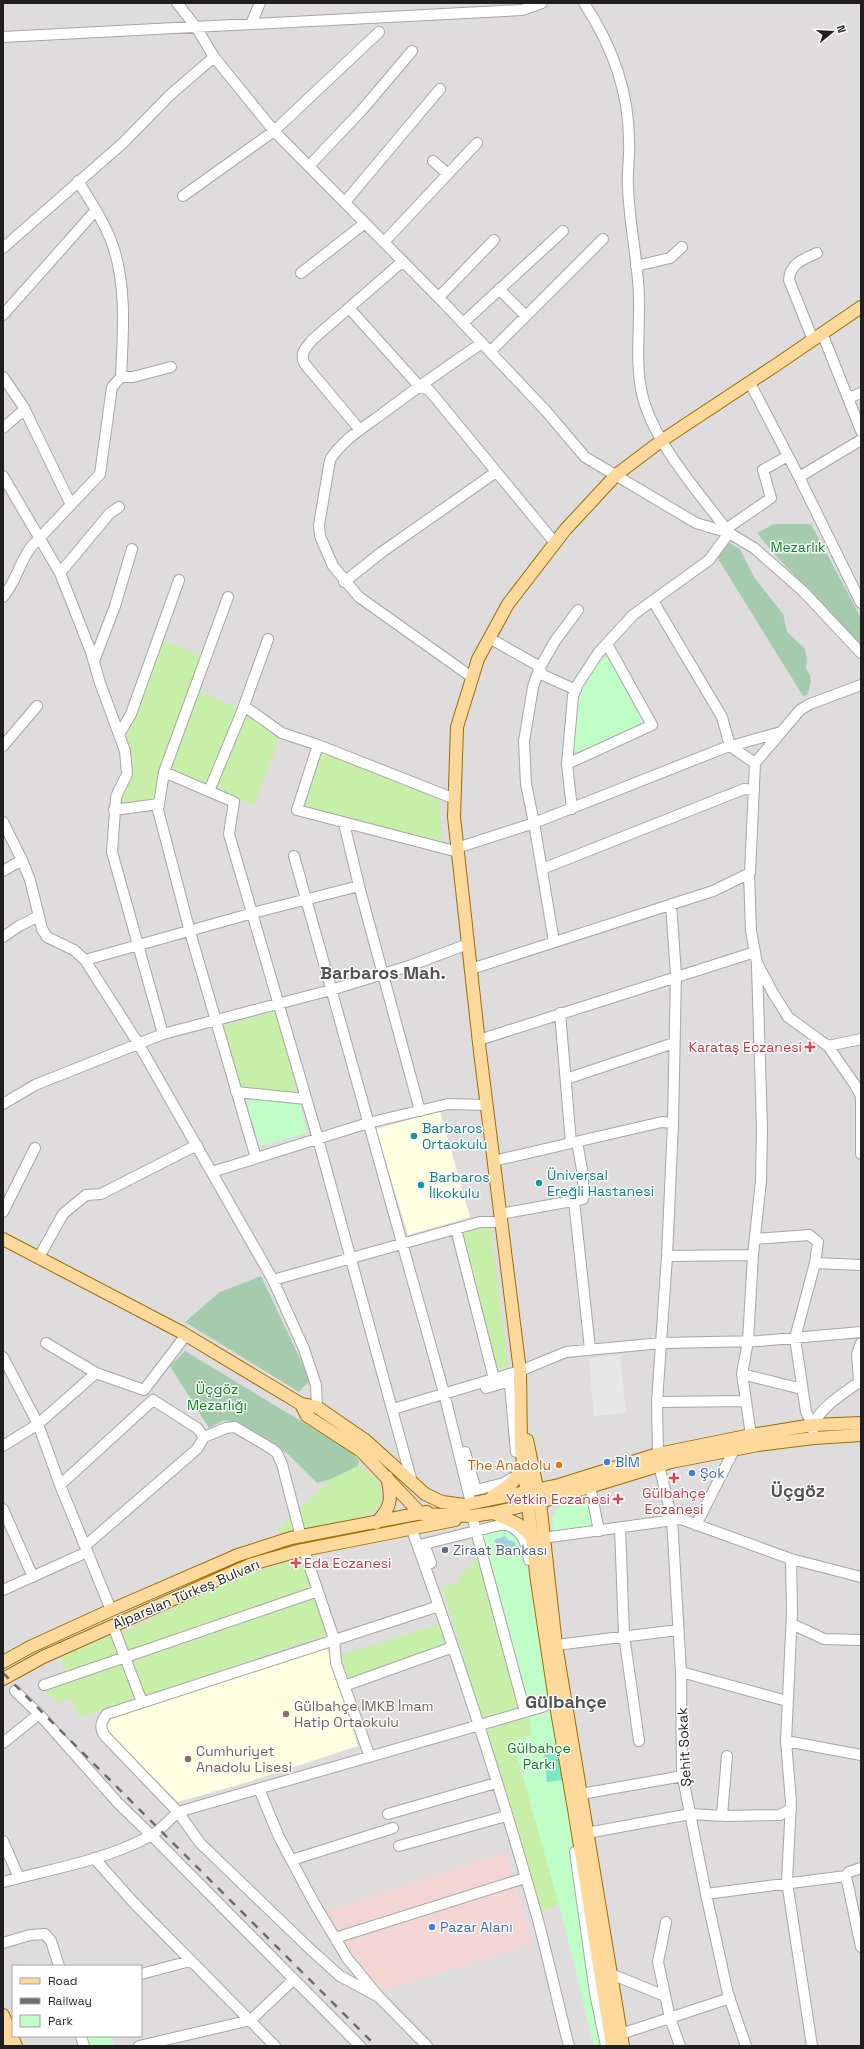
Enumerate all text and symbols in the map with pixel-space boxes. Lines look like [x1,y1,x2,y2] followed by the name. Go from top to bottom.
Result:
[812,12,852,52] north arrow
[834,23,849,35] text: N
[770,538,826,556] park label: Mezarlık
[320,961,446,984] district label: Barbaros Mah.
[688,1038,802,1056] place label: Karataş Eczanesi
[805,1042,815,1052] marker: Karataş Eczanesi
[422,1119,488,1153] place label: Barbaros Ortaokulu
[409,1131,419,1141] marker: Barbaros Ortaokulu
[547,1166,654,1200] place label: Üniversal Ereğli Hastanesi
[429,1168,490,1202] place label: Barbaros İlkokulu
[534,1178,544,1188] marker: Üniversal Ereğli Hastanesi
[416,1180,426,1190] marker: Barbaros İlkokulu
[187,1380,247,1414] park label: Üçgöz Mezarlığı
[615,1453,640,1471] place label: BİM
[468,1456,551,1474] place label: The Anadolu
[602,1457,612,1467] marker: BİM
[554,1460,564,1470] marker: The Anadolu
[700,1464,725,1482] place label: Şok
[687,1468,697,1478] marker: Şok
[669,1473,679,1483] marker: Gülbahçe Eczanesi
[771,1479,825,1502] district label: Üçgöz
[642,1484,706,1518] place label: Gülbahçe Eczanesi
[506,1490,610,1508] place label: Yetkin Eczanesi
[613,1494,623,1504] marker: Yetkin Eczanesi
[453,1541,547,1559] place label: Ziraat Bankası
[440,1545,450,1555] marker: Ziraat Bankası
[304,1554,392,1572] place label: Eda Eczanesi
[110,1555,262,1633] street label: Alparslan Türkeş Bulvarı
[291,1558,301,1568] marker: Eda Eczanesi
[525,1690,607,1713] district label: Gülbahçe
[294,1697,434,1731] place label: Gülbahçe İMKB İmam Hatip Ortaokulu
[673,1707,695,1787] street label: Şehit Sokak
[281,1709,291,1719] marker: Gülbahçe İMKB İmam Hatip Ortaokulu
[507,1739,571,1773] park label: Gülbahçe Parkı
[196,1742,292,1776] place label: Cumhuriyet Anadolu Lisesi
[183,1754,193,1764] marker: Cumhuriyet Anadolu Lisesi
[440,1918,513,1936] place label: Pazar Alanı
[427,1922,437,1932] marker: Pazar Alanı
[12,1965,142,2037] legend
[48,1973,77,1989] text: Road
[48,1993,92,2009] text: Railway
[48,2013,73,2029] text: Park

